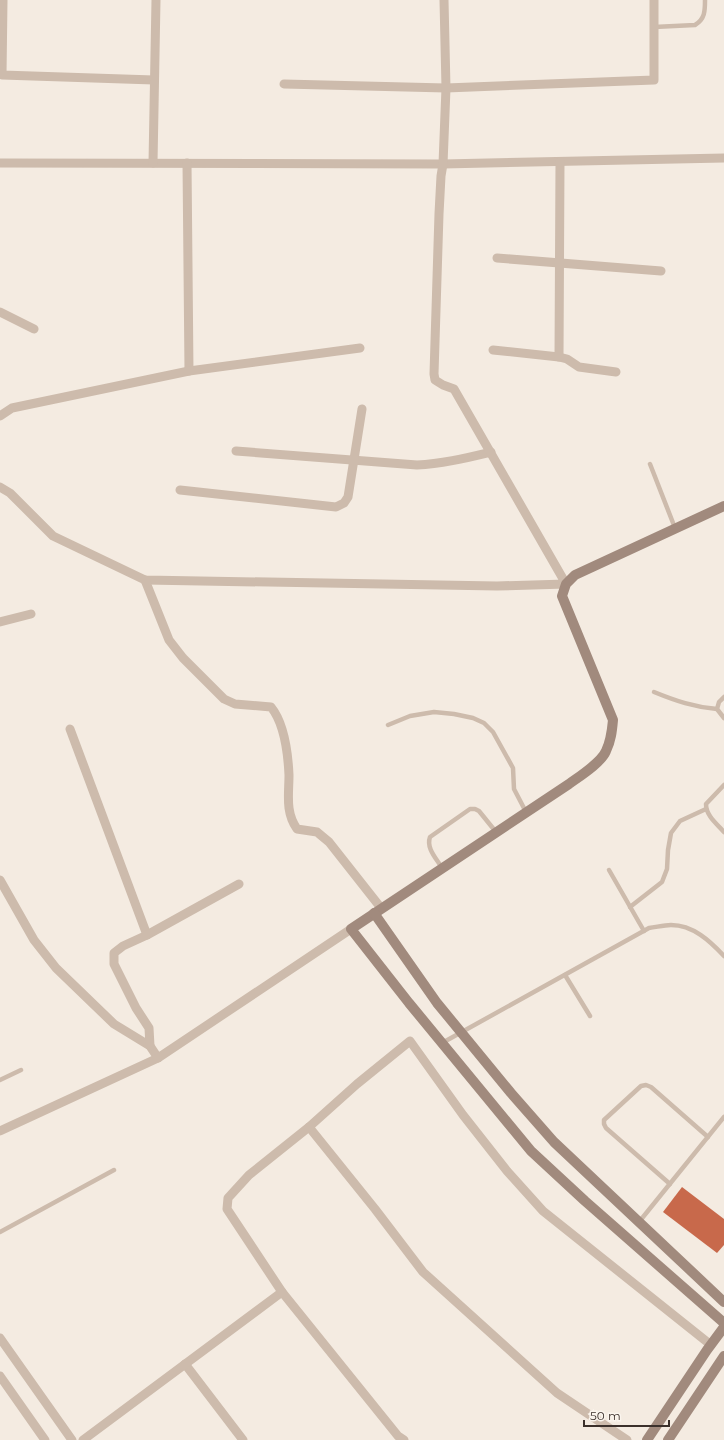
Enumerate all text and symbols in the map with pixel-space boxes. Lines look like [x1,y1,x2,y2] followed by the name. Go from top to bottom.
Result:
[584,1402,669,1428] scale bar
[590,1408,621,1423] text: 50 m

